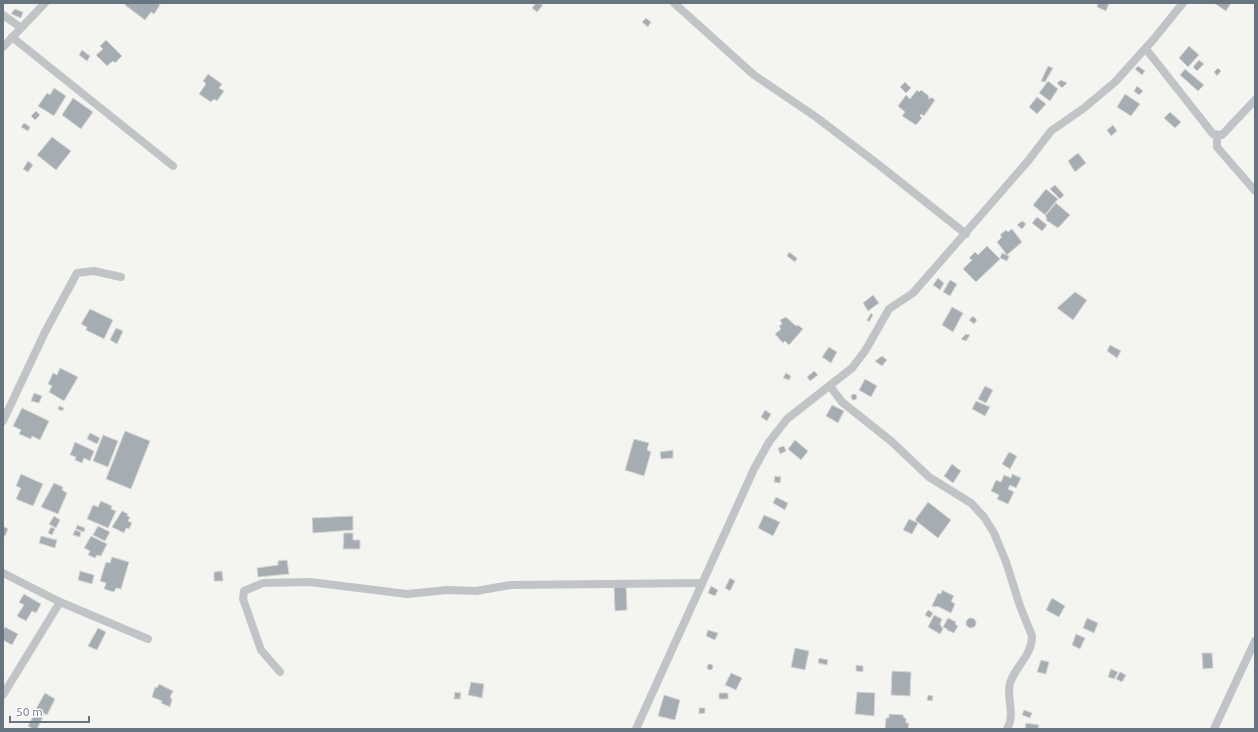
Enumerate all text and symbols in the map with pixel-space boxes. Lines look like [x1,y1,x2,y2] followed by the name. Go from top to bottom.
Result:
[10,698,89,724] scale bar
[16,705,43,718] text: 50 m

